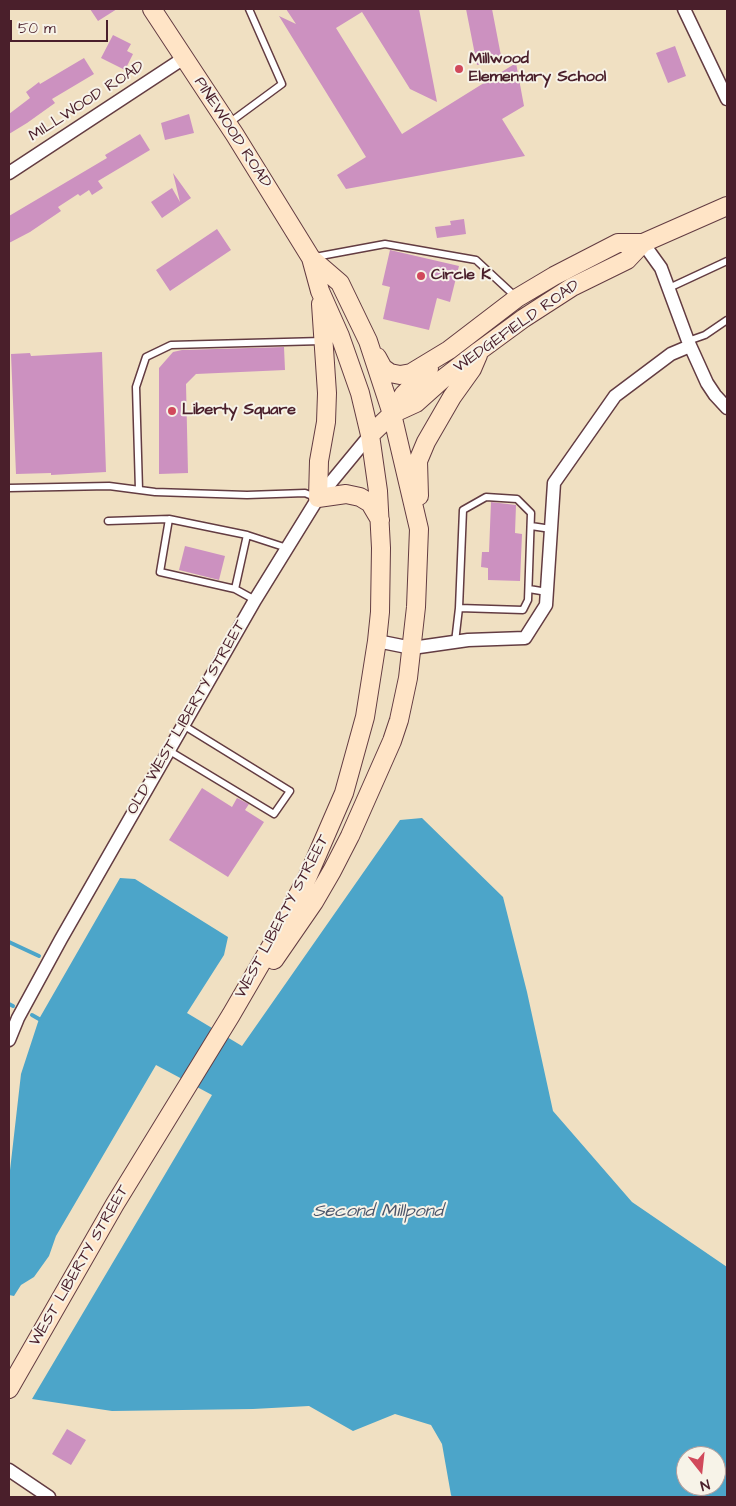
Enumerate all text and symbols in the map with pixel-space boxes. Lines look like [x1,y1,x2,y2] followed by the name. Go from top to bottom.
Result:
[12,10,110,42] scale bar
[18,18,56,39] text: 50 m
[469,50,606,88] place label: Millwood Elementary School
[26,58,148,146] street label: MILLWOOD ROAD
[453,63,465,75] marker: Millwood Elementary School
[189,74,275,192] street label: PINEWOOD ROAD
[431,266,491,286] place label: Circle K
[415,270,427,282] marker: Circle K
[450,276,584,378] street label: WEDGEFIELD ROAD
[182,401,296,421] place label: Liberty Square
[166,405,178,417] marker: Liberty Square
[123,618,251,818] street label: OLD WEST LIBERTY STREET
[232,832,334,1002] street label: WEST LIBERTY STREET
[26,1182,134,1350] street label: WEST LIBERTY STREET
[313,1201,443,1223] water label: Second Millpond
[676,1446,726,1496] north arrow
[698,1474,712,1495] text: N

